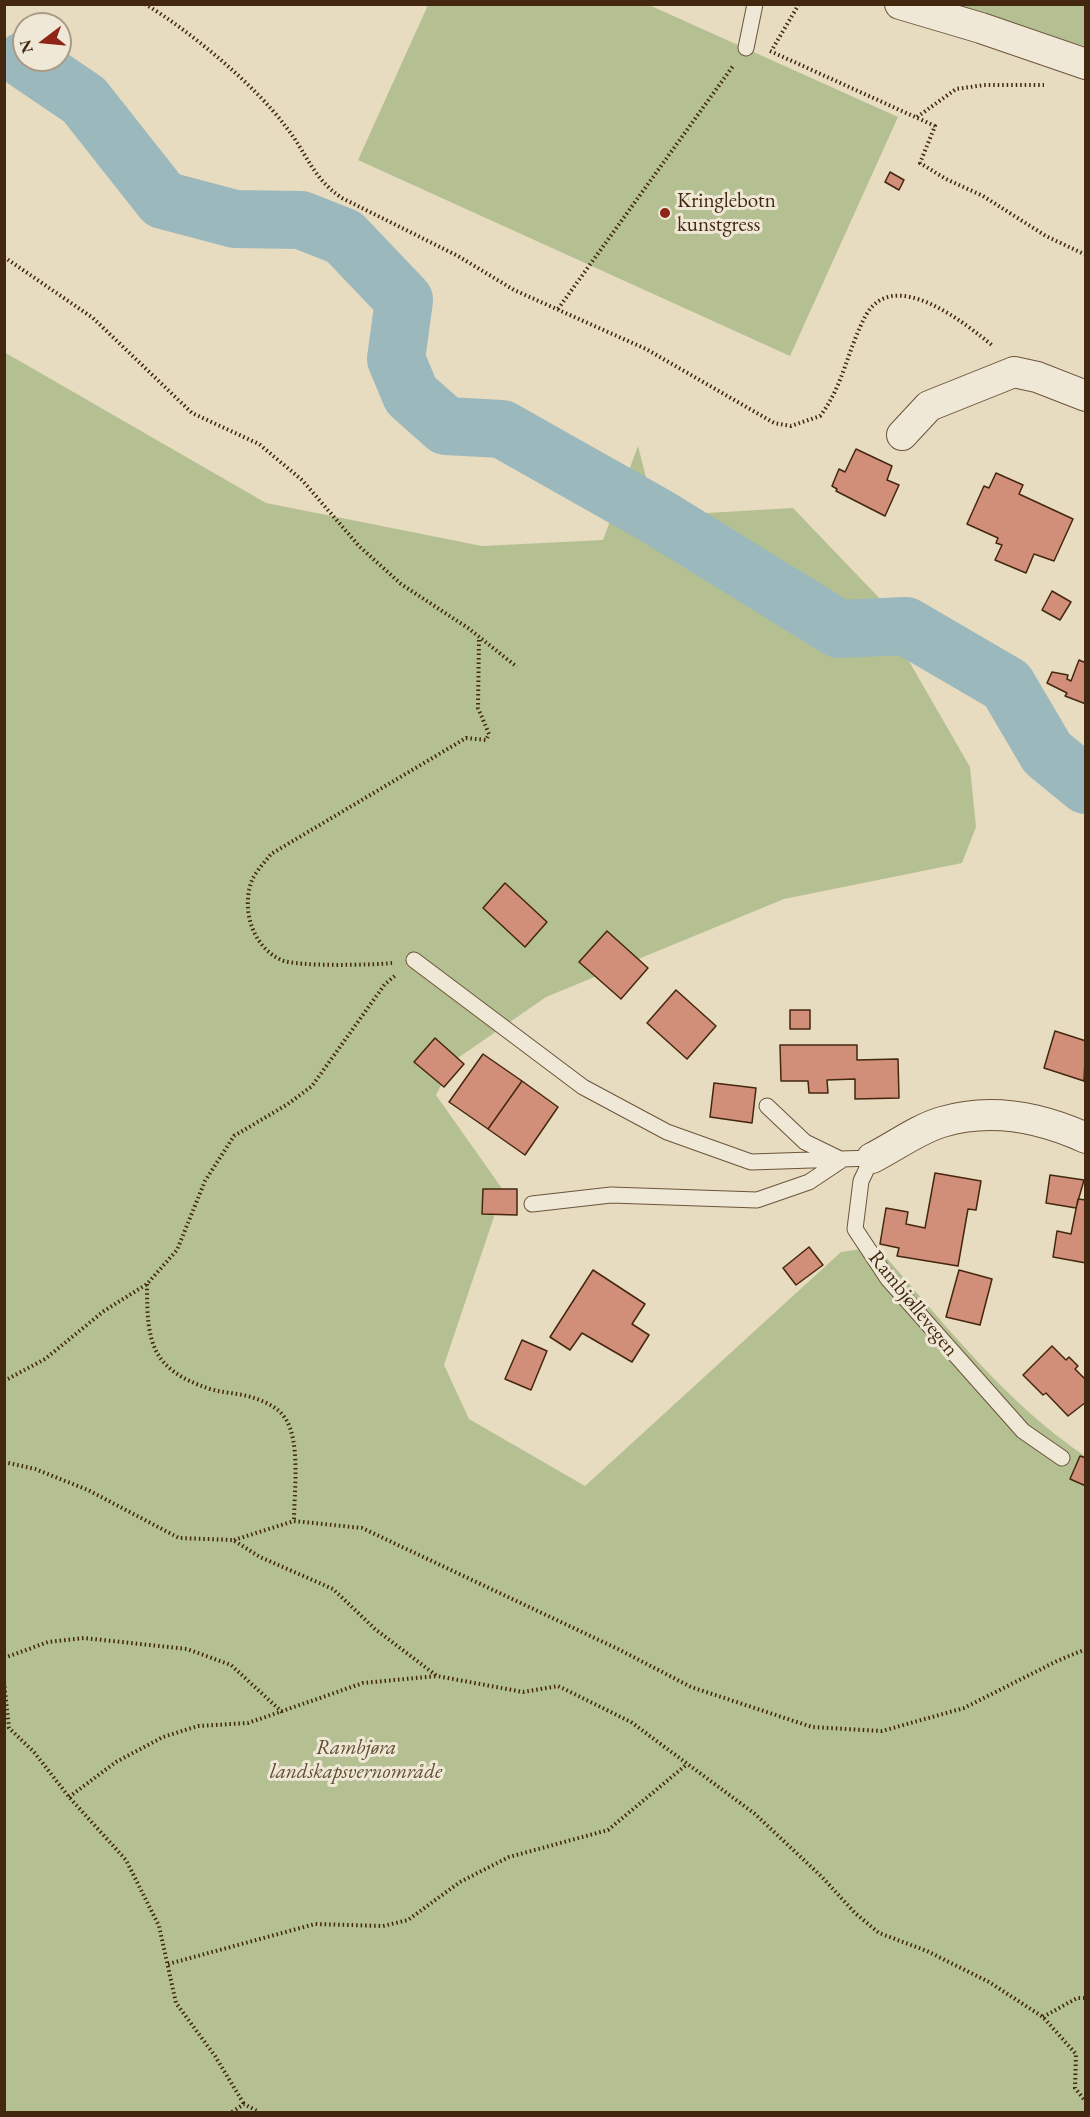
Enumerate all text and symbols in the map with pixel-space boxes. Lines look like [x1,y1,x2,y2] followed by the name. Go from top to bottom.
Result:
[12,12,72,72] north arrow
[14,37,38,56] text: N
[677,188,776,238] place label: Kringlebotn kunstgress
[658,206,672,220] marker: Kringlebotn kunstgress
[863,1246,963,1362] street label: Rambjøllevegen
[270,1735,442,1785] park label: Rambjøra landskapsvernområde

